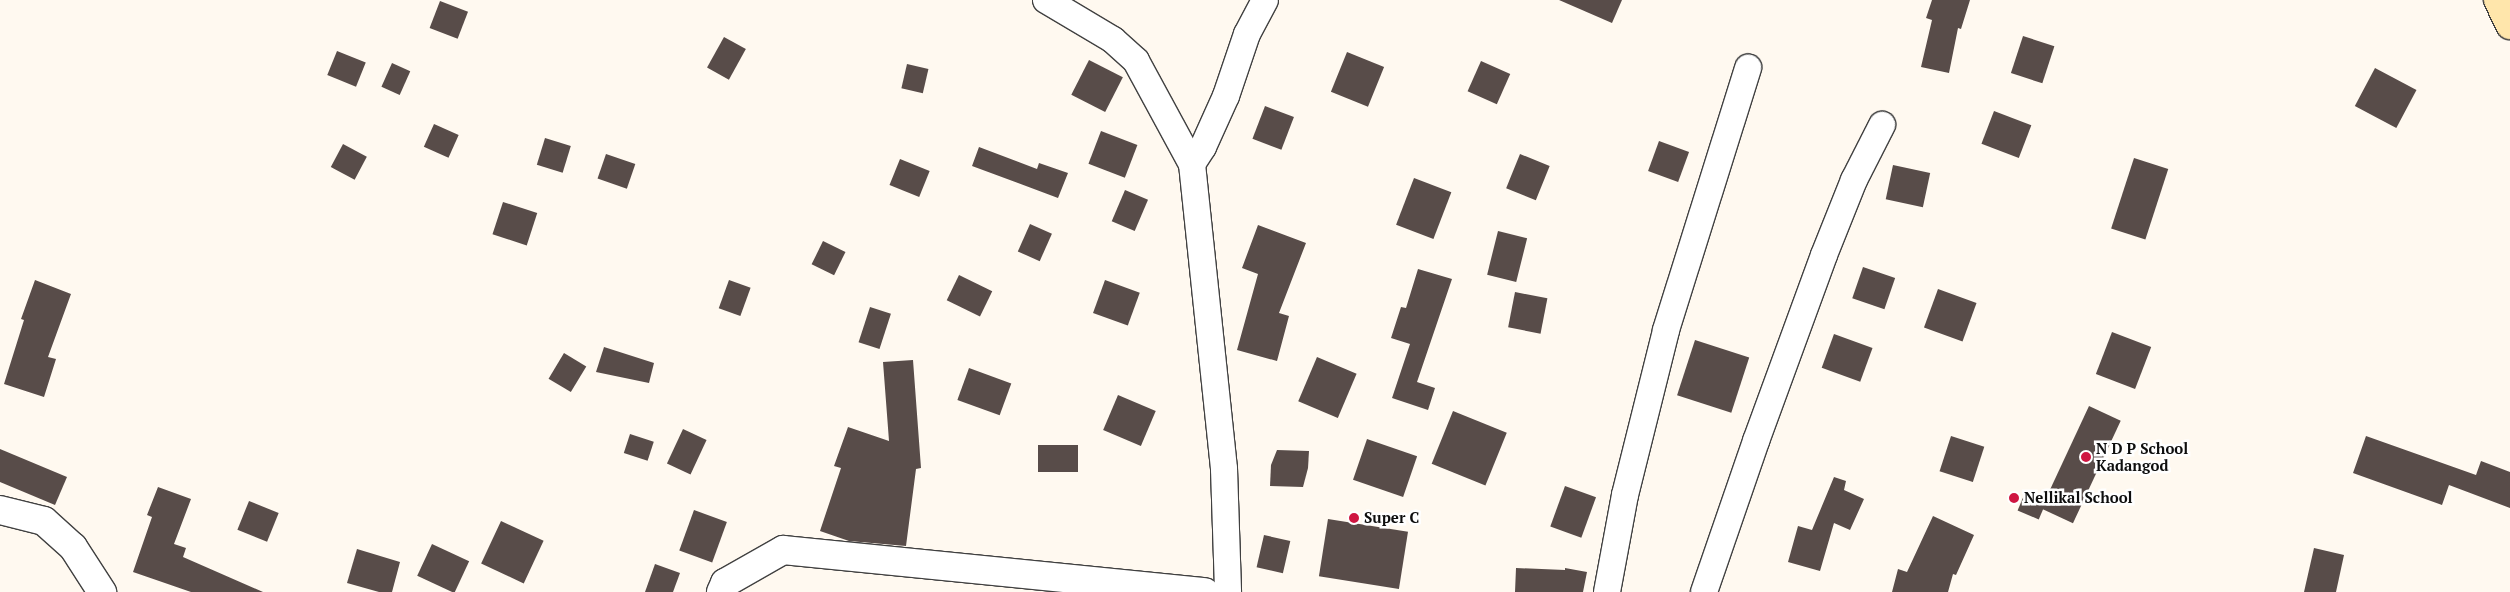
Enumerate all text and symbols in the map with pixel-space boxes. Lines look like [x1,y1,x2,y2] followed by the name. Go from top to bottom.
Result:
[2096,439,2188,474] place label: N D P School Kadangod
[2080,451,2092,463] marker: N D P School Kadangod
[2024,489,2133,507] place label: Nellikal School
[2008,492,2020,504] marker: Nellikal School
[1364,509,1419,527] place label: Super C
[1348,512,1360,524] marker: Super C

